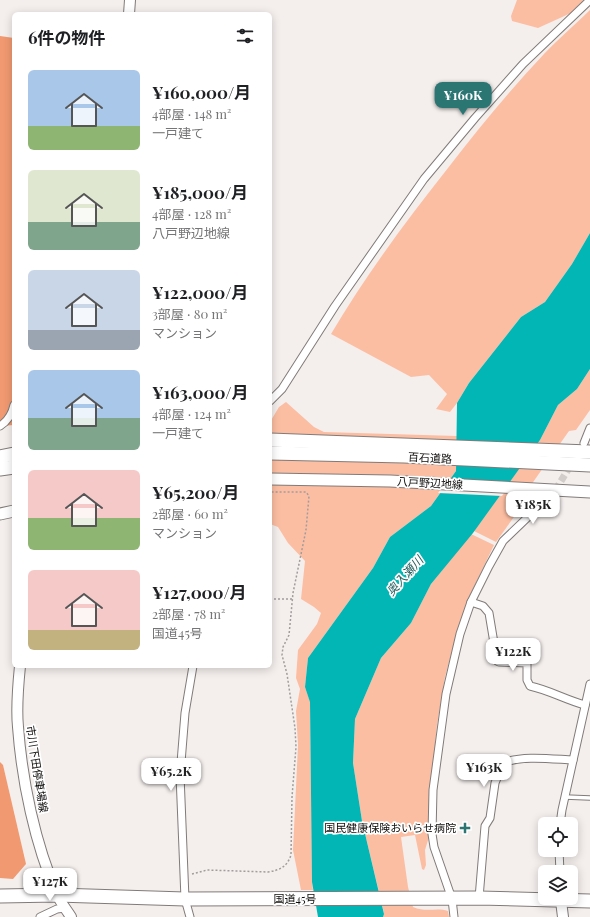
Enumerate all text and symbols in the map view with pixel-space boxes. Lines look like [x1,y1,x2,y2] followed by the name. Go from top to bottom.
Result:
[234,25,256,47] icon: filters
[28,26,106,48] text: 6件の物件
[152,81,251,103] text: ¥160,000/月
[435,82,491,116] pin: ¥160K
[60,86,108,134] icon: home
[444,86,482,103] text: ¥160K
[152,105,232,122] text: 4部屋 · 148 m²
[152,124,204,141] text: 一戸建て
[152,181,248,203] text: ¥185,000/月
[60,186,108,234] icon: home
[152,205,231,222] text: 4部屋 · 128 m²
[152,224,230,241] text: 八戸野辺地線
[152,281,249,303] text: ¥122,000/月
[60,286,108,334] icon: home
[152,305,228,322] text: 3部屋 · 80 m²
[152,324,217,341] text: マンション
[152,381,249,403] text: ¥163,000/月
[60,386,108,434] icon: home
[152,405,231,422] text: 4部屋 · 124 m²
[152,424,204,441] text: 一戸建て
[408,449,452,466] street label: 百石道路
[397,473,463,492] street label: 八戸野辺地線
[152,481,240,503] text: ¥65,200/月
[60,486,108,534] icon: home
[505,491,561,525] pin: ¥185K
[515,495,551,512] text: ¥185K
[152,505,228,522] text: 2部屋 · 60 m²
[152,524,217,541] text: マンション
[382,551,428,599] water label: 奥入瀬川
[152,581,247,603] text: ¥127,000/月
[60,586,108,634] icon: home
[152,605,225,622] text: 2部屋 · 78 m²
[152,624,203,641] text: 国道45号
[485,638,541,672] pin: ¥122K
[495,642,531,659] text: ¥122K
[23,724,52,814] street label: 市川下田停車場線
[456,754,512,788] pin: ¥163K
[138,758,204,792] pin: ¥65.2K
[466,758,502,775] text: ¥163K
[150,762,192,779] text: ¥65.2K
[538,817,578,905] map controls
[538,817,578,857] button: locate
[324,820,456,835] place label: 国民健康保険おいらせ病院
[459,822,471,834] marker: 国民健康保険おいらせ病院
[538,865,578,905] button: layers
[22,868,78,902] pin: ¥127K
[32,872,68,889] text: ¥127K
[274,891,317,906] street label: 国道45号

